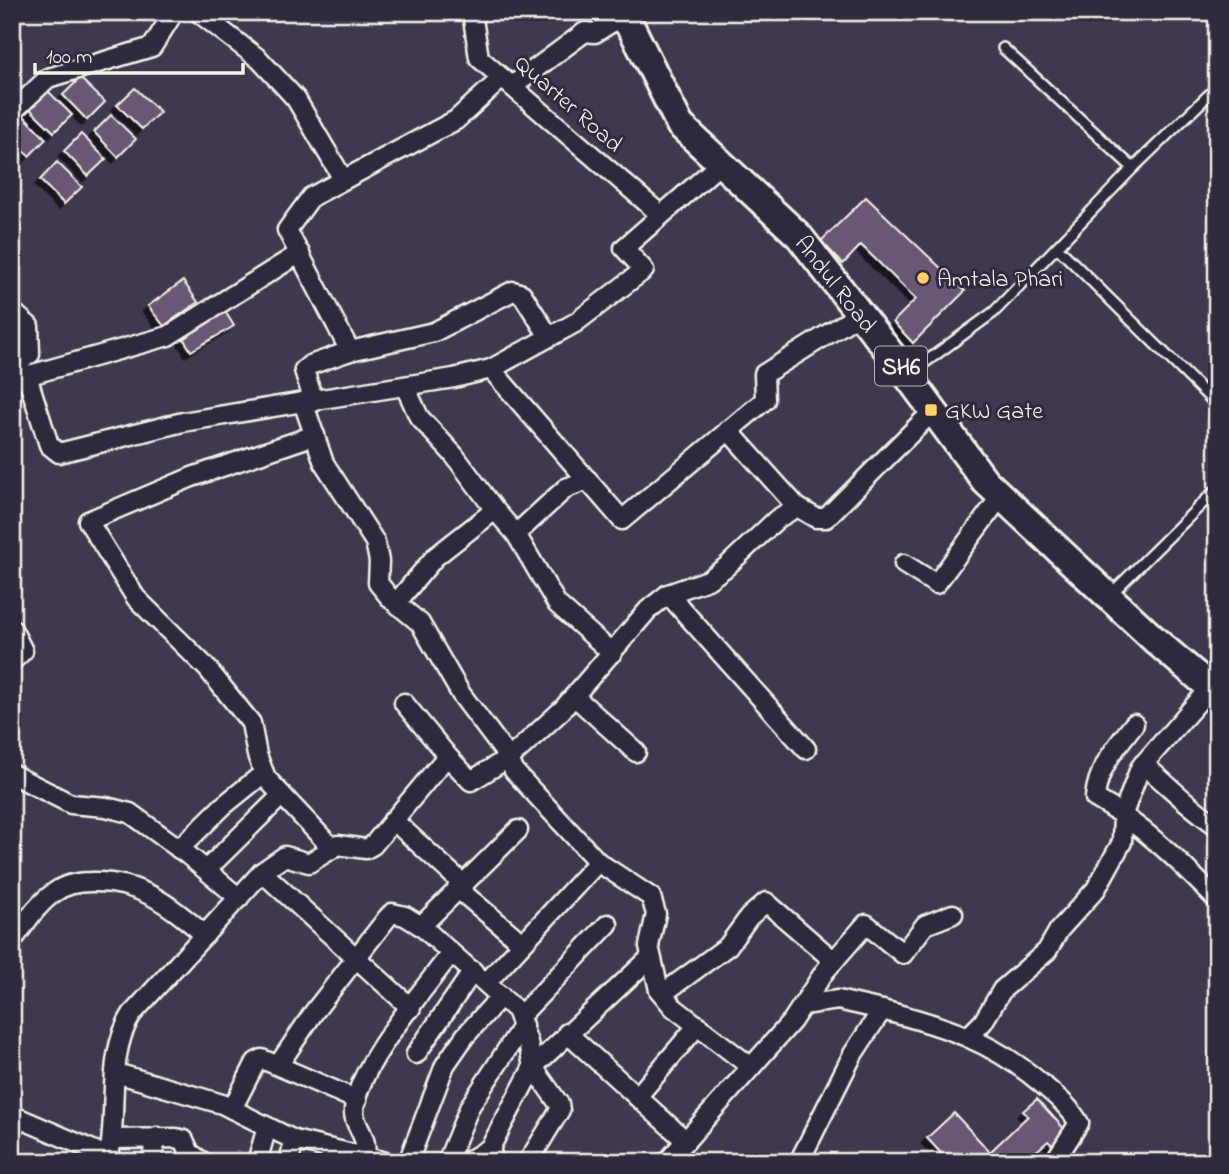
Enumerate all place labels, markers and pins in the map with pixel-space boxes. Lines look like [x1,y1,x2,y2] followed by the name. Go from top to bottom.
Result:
[937,263,1063,298] place label: Amtala Phari
[915,270,931,286] marker: Amtala Phari
[945,395,1043,430] place label: GKW Gate
[923,402,939,418] marker: GKW Gate

